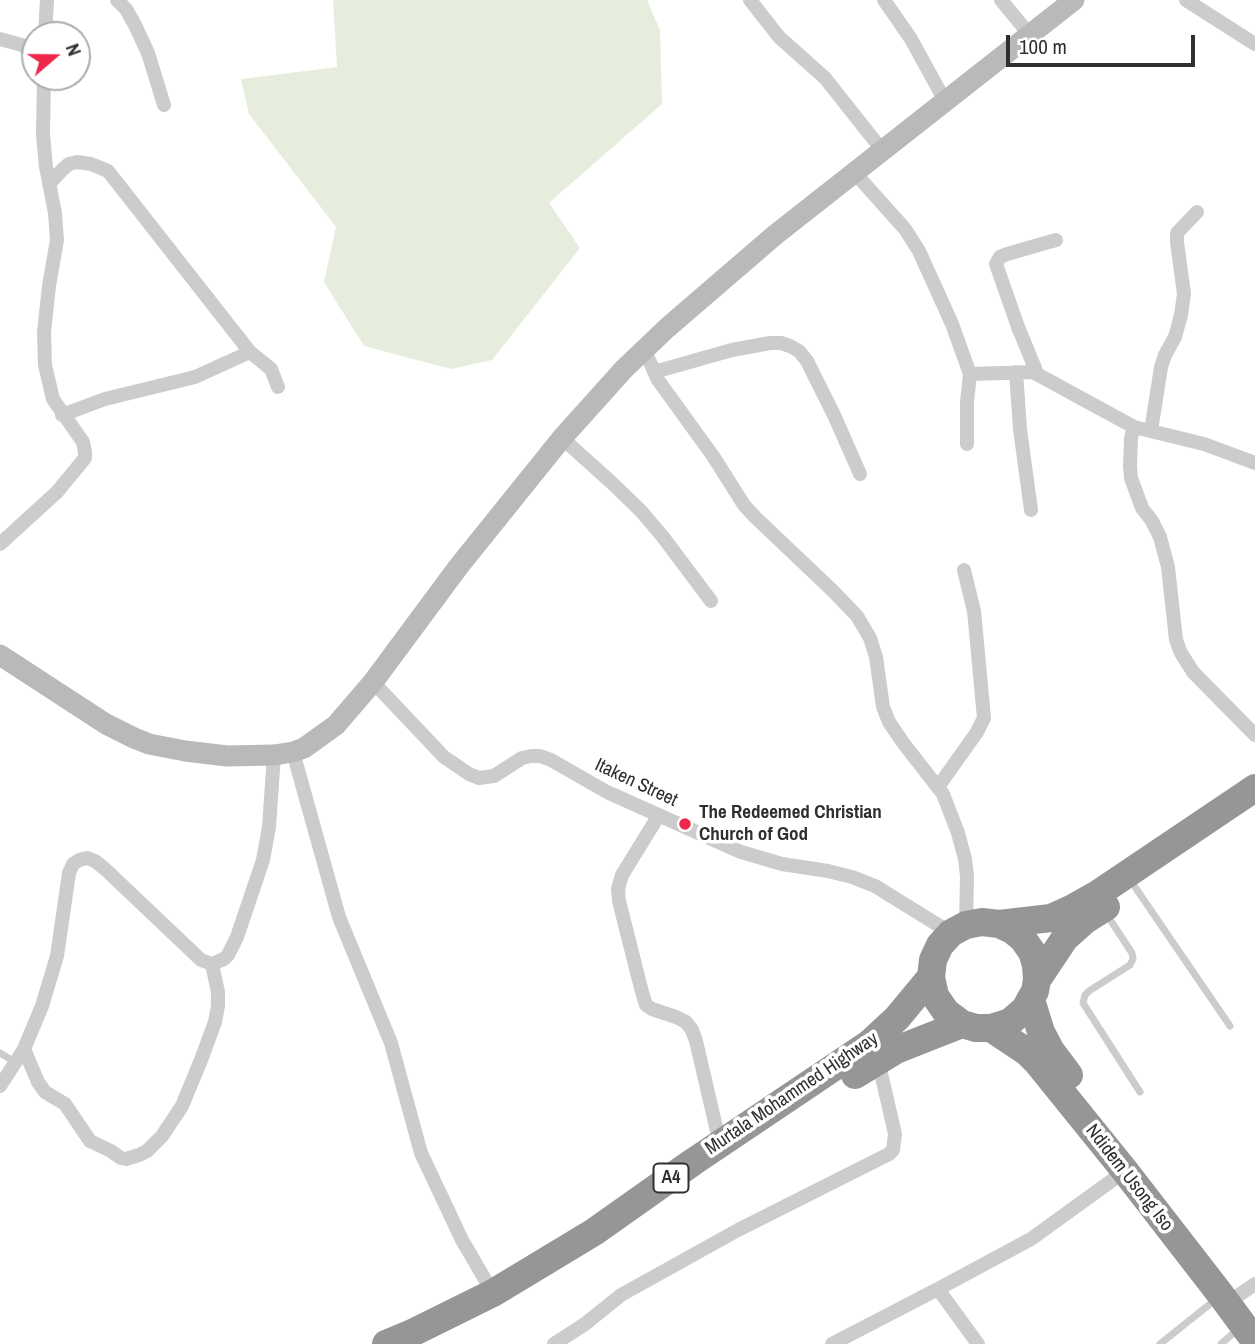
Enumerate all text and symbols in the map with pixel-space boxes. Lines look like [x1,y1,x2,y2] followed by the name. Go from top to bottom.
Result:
[21,21,91,91] north arrow
[1010,21,1199,65] scale bar
[1019,32,1067,61] text: 100 m
[60,40,88,59] text: N
[591,754,681,812] street label: Itaken Street
[699,802,882,846] place label: The Redeemed Christian Church of God
[677,816,693,832] marker: The Redeemed Christian Church of God
[701,1028,883,1160] street label: Murtala Mohammed Highway
[1080,1120,1178,1236] street label: Ndidem Usong Iso
[654,1163,688,1192] road number: A4

